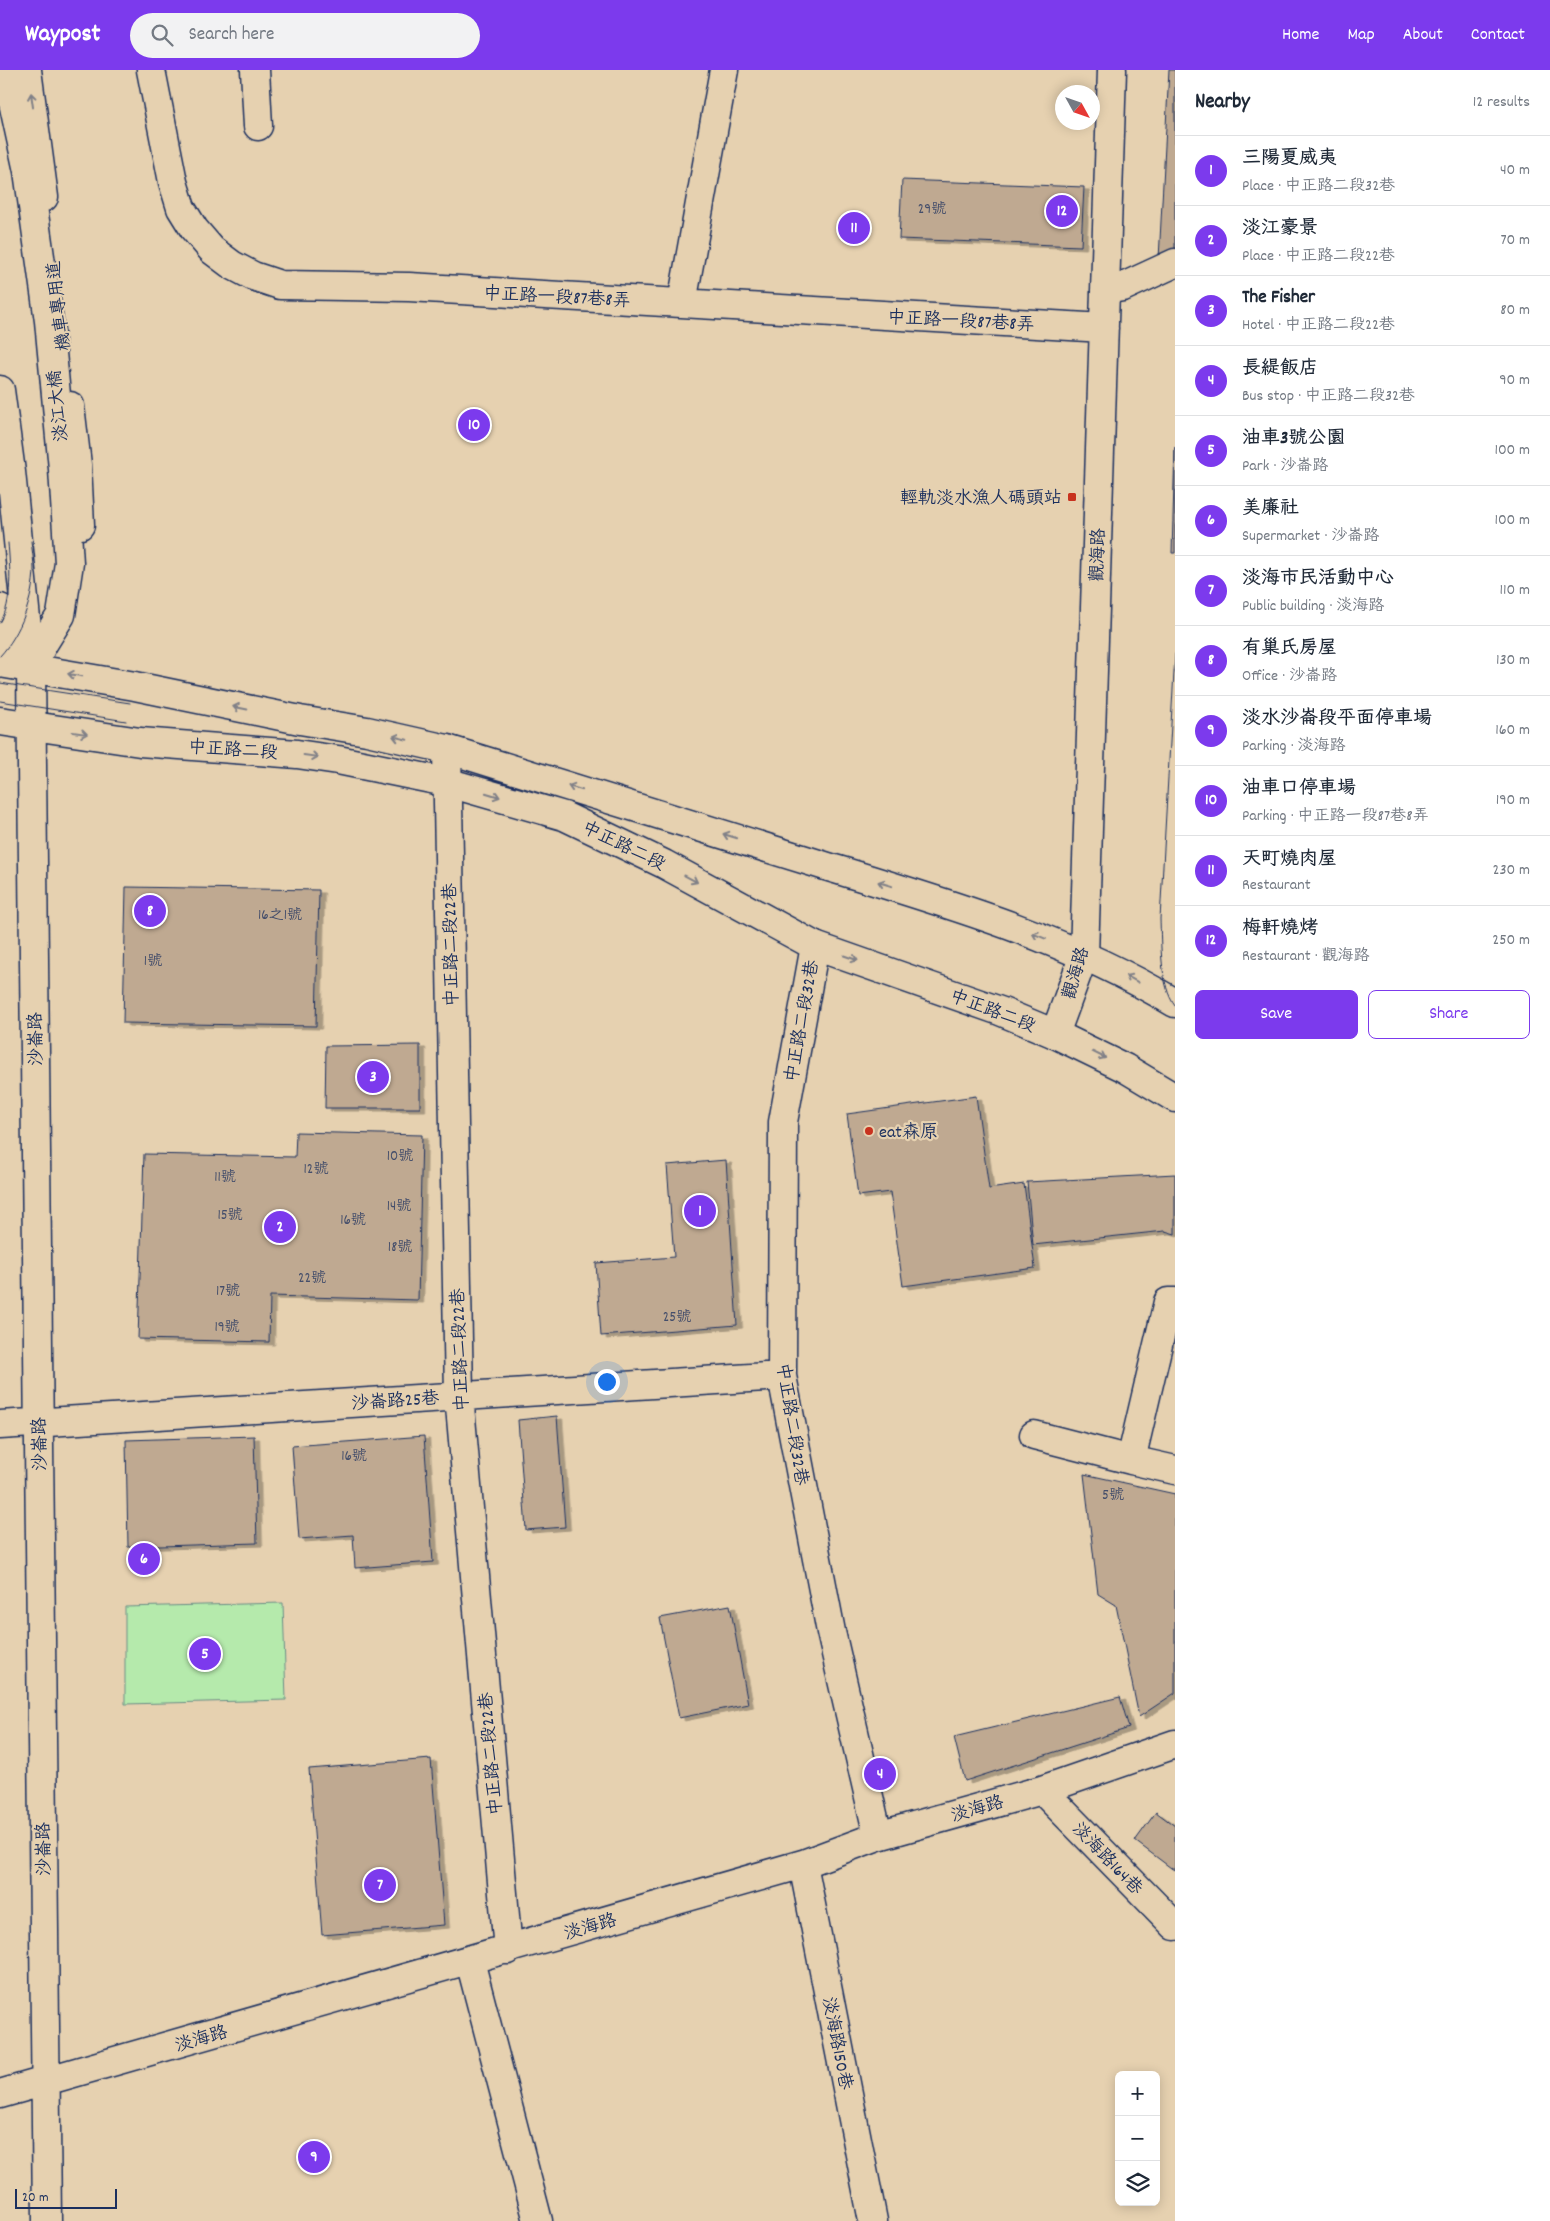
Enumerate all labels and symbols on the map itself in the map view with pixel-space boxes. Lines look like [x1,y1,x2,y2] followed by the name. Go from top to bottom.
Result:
[1055,85,1100,130] north arrow
[26,93,36,109] one-way arrow
[1046,192,1078,230] pin: 12
[918,199,946,221] house number: 29號
[838,209,870,247] pin: 11
[43,260,78,352] street label: 機車專用道
[483,282,631,315] street label: 中正路一段87巷8弄
[887,306,1035,339] street label: 中正路一段87巷8弄
[43,369,76,443] street label: 淡江大橋
[458,406,490,444] pin: 10
[900,487,1062,512] place label: 輕軌淡水漁人碼頭站
[1066,491,1078,503] marker: 輕軌淡水漁人碼頭站
[1086,528,1113,583] street label: 觀海路
[67,670,83,680] one-way arrow
[233,702,249,712] one-way arrow
[72,728,88,738] one-way arrow
[392,733,408,742] one-way arrow
[187,736,279,767] street label: 中正路二段
[303,751,319,761] one-way arrow
[567,783,583,793] one-way arrow
[485,791,501,801] one-way arrow
[577,816,669,878] street label: 中正路二段
[722,831,738,841] one-way arrow
[683,874,697,884] one-way arrow
[878,879,894,888] one-way arrow
[439,883,466,1007] street label: 中正路二段22巷
[134,892,166,930] pin: 8
[258,905,302,927] house number: 16之1號
[1032,931,1047,941] one-way arrow
[1058,944,1097,1003] street label: 觀海路
[144,951,162,973] house number: 1號
[843,954,859,964] one-way arrow
[780,958,827,1085] street label: 中正路二段32巷
[1126,974,1140,984] one-way arrow
[946,985,1039,1040] street label: 中正路二段
[25,1012,50,1066] street label: 沙崙路
[1091,1051,1106,1061] one-way arrow
[357,1058,389,1096] pin: 3
[879,1121,938,1146] place label: eat森原
[863,1125,875,1137] marker: eat森原
[387,1146,413,1168] house number: 10號
[304,1159,328,1181] house number: 12號
[214,1167,236,1189] house number: 11號
[684,1192,716,1230] pin: 1
[387,1196,411,1218] house number: 14號
[217,1205,243,1227] house number: 15號
[264,1208,296,1246] pin: 2
[340,1210,366,1232] house number: 16號
[388,1237,412,1259] house number: 18號
[298,1268,326,1290] house number: 22號
[216,1281,240,1303] house number: 17號
[447,1288,476,1412] street label: 中正路二段22巷
[663,1307,691,1329] house number: 25號
[214,1317,240,1339] house number: 19號
[768,1361,813,1488] street label: 中正路二段32巷
[594,1369,620,1395] your location
[350,1387,440,1418] street label: 沙崙路25巷
[29,1417,54,1471] street label: 沙崙路
[341,1446,367,1468] house number: 16號
[1102,1485,1124,1507] house number: 5號
[128,1540,160,1578] pin: 6
[189,1635,221,1673] pin: 5
[475,1691,510,1817] street label: 中正路二段22巷
[864,1755,896,1793] pin: 4
[948,1791,1007,1830] street label: 淡海路
[1065,1818,1147,1902] street label: 淡海路164巷
[33,1822,58,1876] street label: 沙崙路
[364,1866,396,1904] pin: 7
[561,1909,620,1948] street label: 淡海路
[814,1995,857,2092] street label: 淡海路150巷
[172,2021,231,2060] street label: 淡海路
[298,2138,330,2176] pin: 9
[15,2186,118,2209] scale bar

